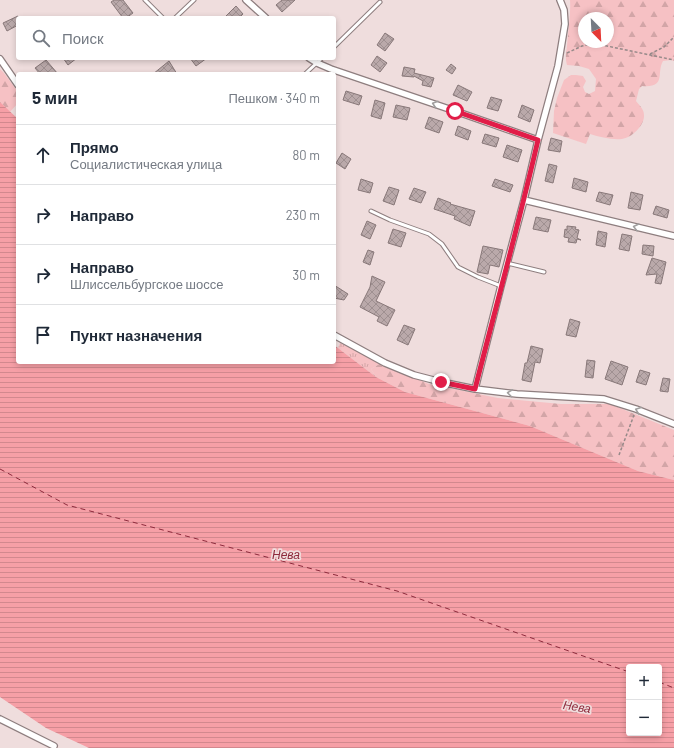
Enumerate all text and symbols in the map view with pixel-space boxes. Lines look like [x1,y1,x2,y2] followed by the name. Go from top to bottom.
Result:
[578,12,614,48] north arrow
[16,16,336,60] search box
[30,27,52,49] icon: search
[62,29,104,47] text: Поиск
[32,87,78,107] text: 5 мин
[229,90,320,106] text: Пешком · 340 m
[432,100,439,109] one-way arrow
[446,102,464,120] route start
[70,138,119,156] text: Прямо
[32,144,54,166] icon: ahead
[293,147,320,163] text: 80 m
[70,156,222,172] text: Социалистическая улица
[32,204,54,226] icon: right
[70,206,134,224] text: Направо
[286,207,320,223] text: 230 m
[633,223,640,232] one-way arrow
[70,258,134,276] text: Направо
[32,264,54,286] icon: right
[293,267,320,283] text: 30 m
[70,276,223,292] text: Шлиссельбургское шоссе
[32,324,54,346] icon: arrive
[70,326,202,344] text: Пункт назначения
[432,373,450,391] route end
[507,389,513,398] one-way arrow
[634,406,641,414] one-way arrow
[272,547,300,561] water label: Нева
[626,664,662,736] map controls
[626,664,662,700] button: +
[562,697,592,715] water label: Нева
[626,700,662,736] button: −

